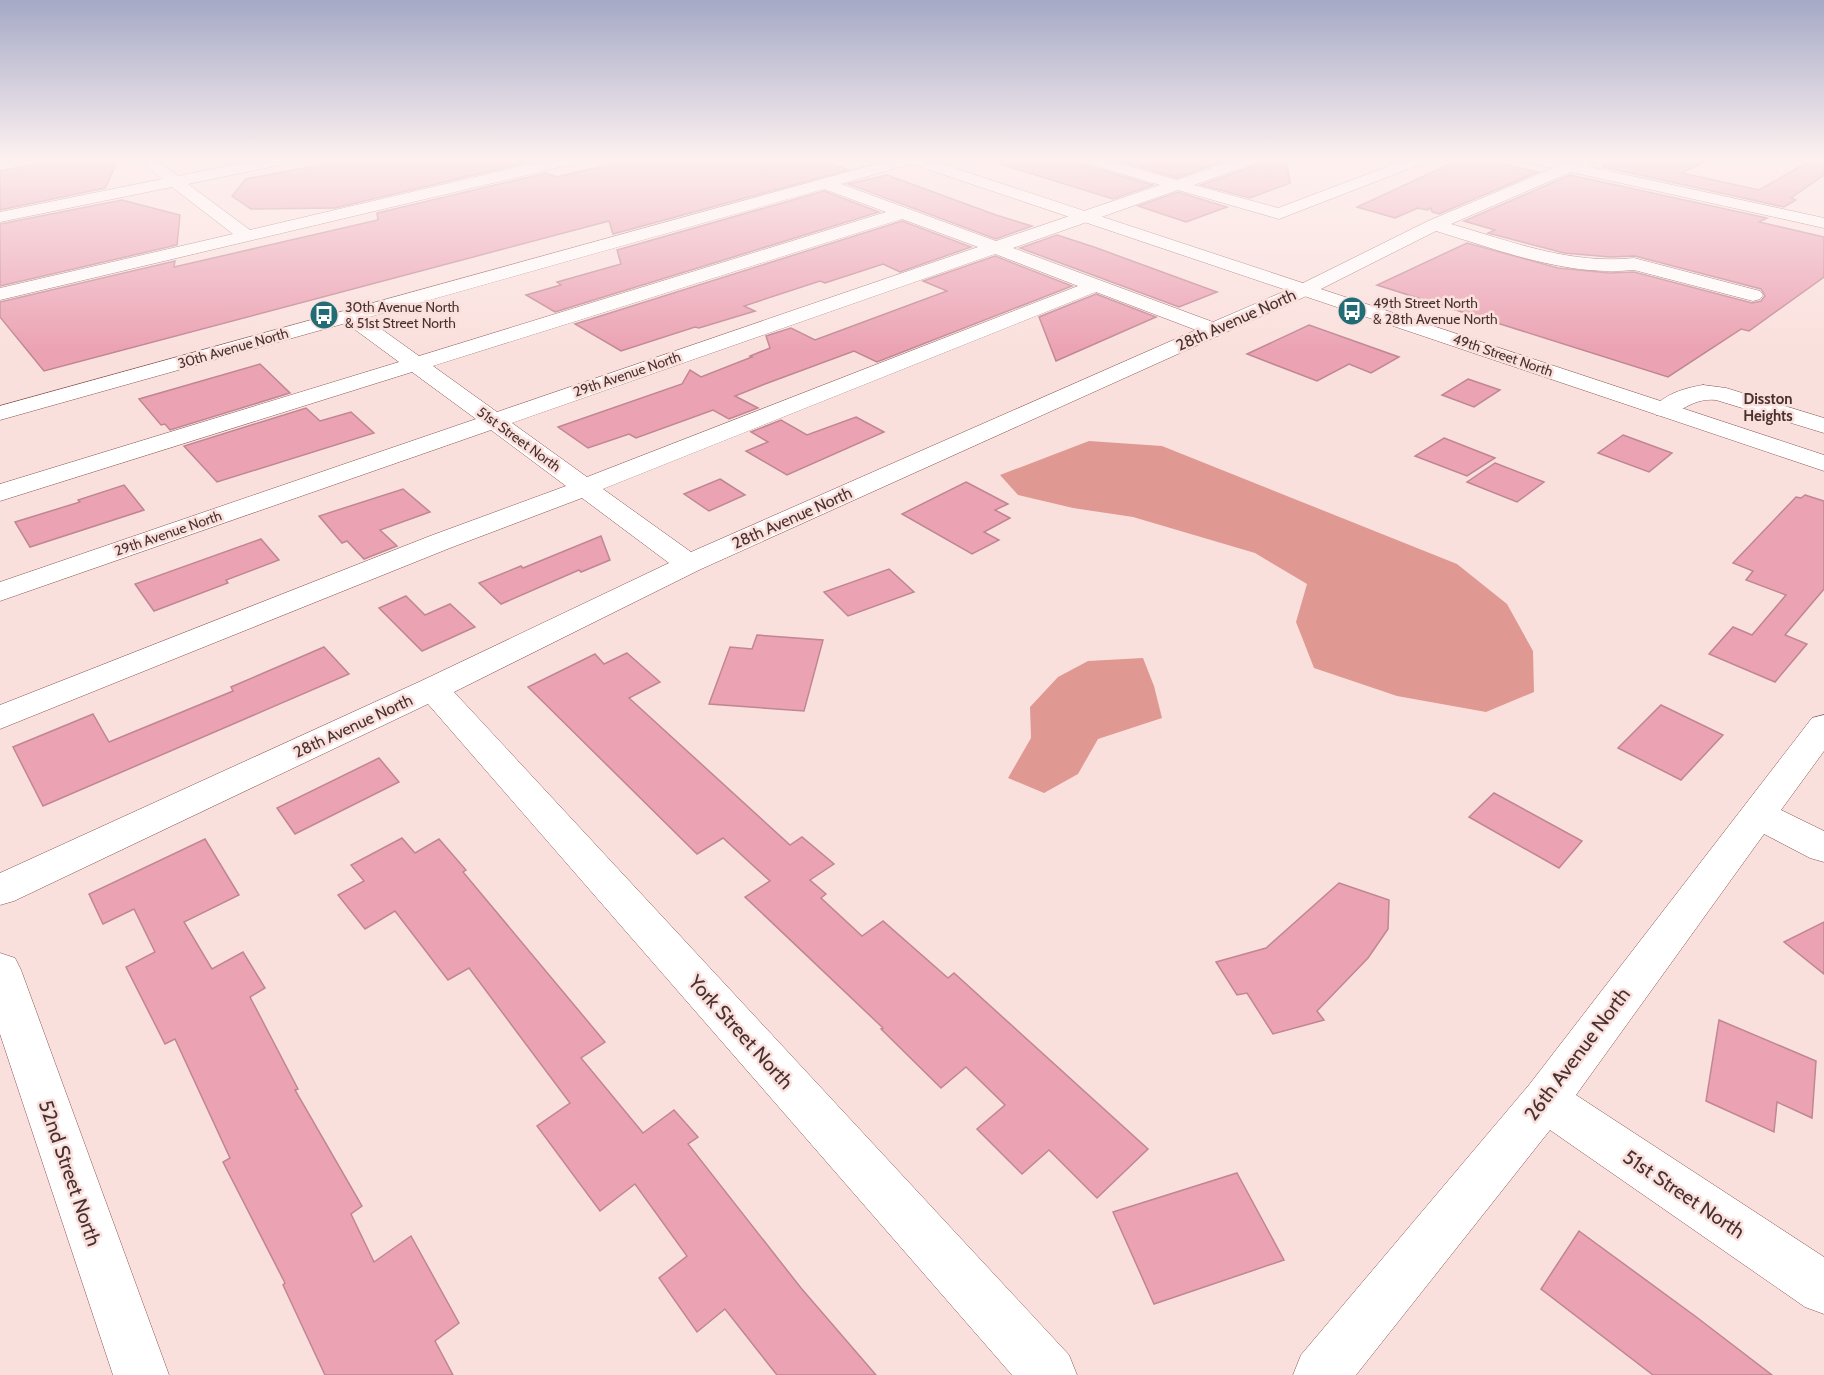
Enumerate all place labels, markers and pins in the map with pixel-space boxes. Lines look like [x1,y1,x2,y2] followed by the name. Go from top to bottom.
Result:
[1373,294,1498,328] place label: 49th Street North & 28th Avenue North
[1336,295,1368,327] bus stop icon: 49th Street North & 28th Avenue North
[345,298,459,332] place label: 30th Avenue North & 51st Street North
[308,299,340,331] bus stop icon: 30th Avenue North & 51st Street North

